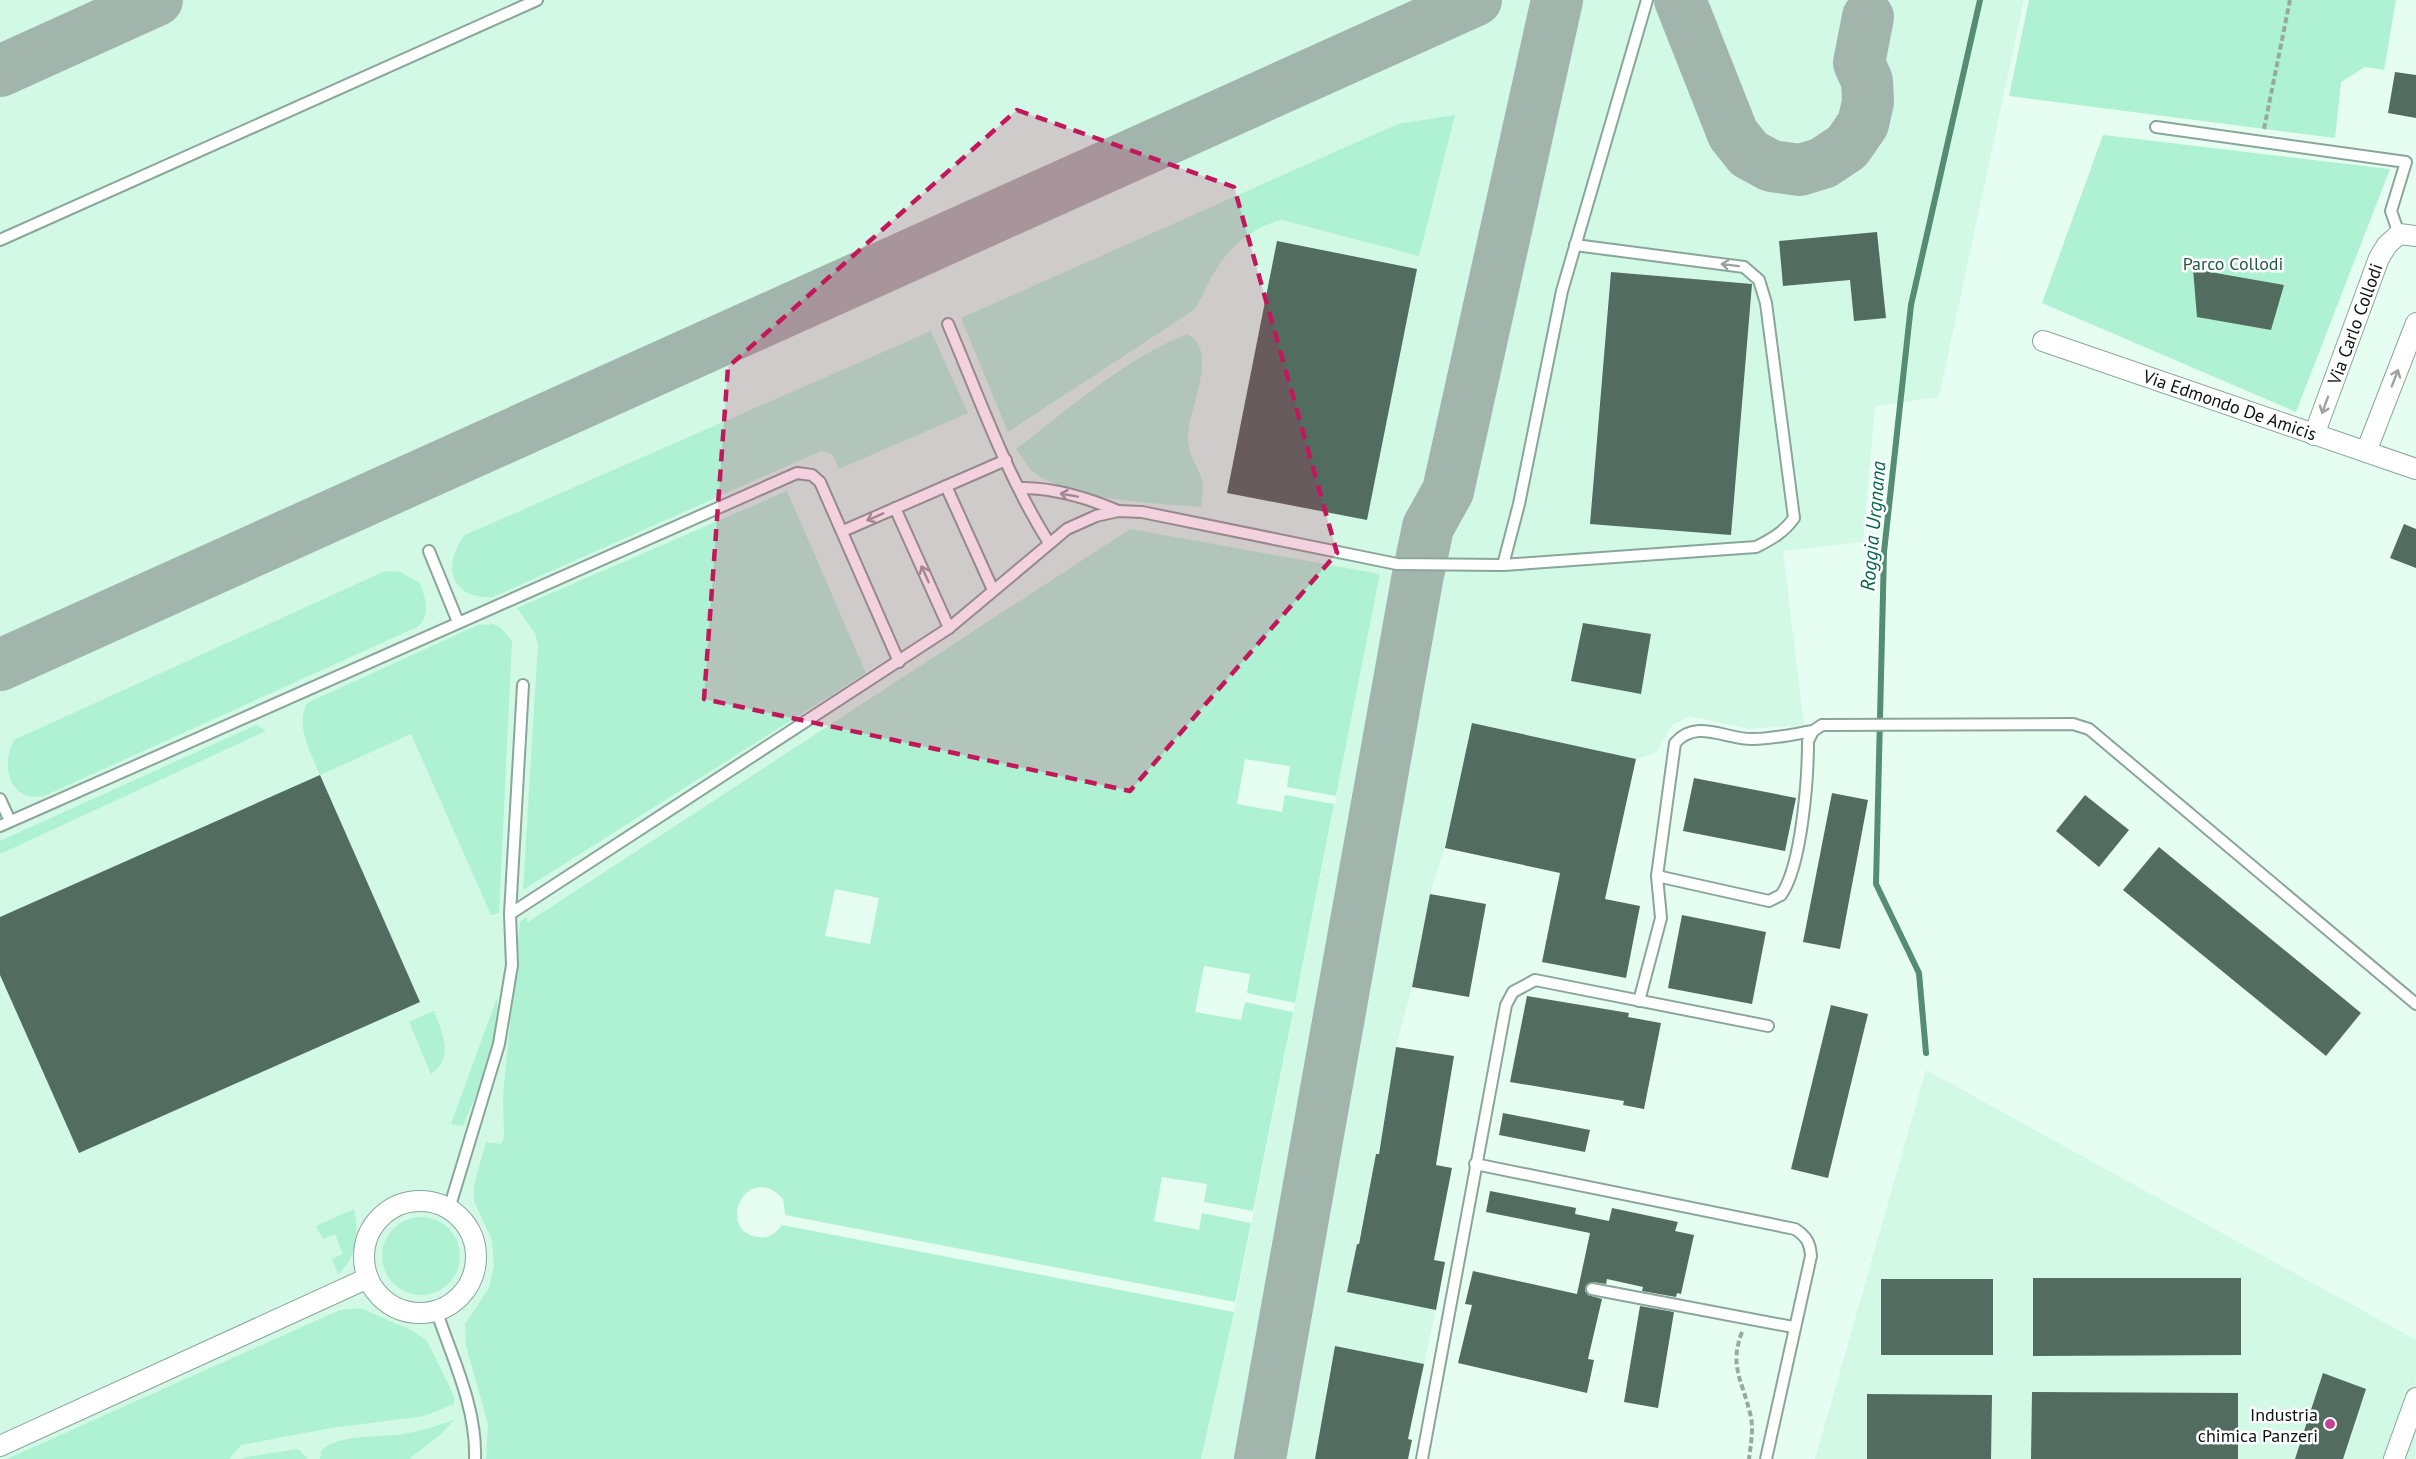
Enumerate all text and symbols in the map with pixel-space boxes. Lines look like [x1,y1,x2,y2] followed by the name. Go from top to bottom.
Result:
[2183,252,2283,275] park label: Parco Collodi
[1720,260,1740,271] one-way arrow
[2322,260,2388,389] street label: Via Carlo Collodi
[2139,364,2320,446] street label: Via Edmondo De Amicis
[2390,369,2401,388] one-way arrow
[2318,395,2329,414] one-way arrow
[1854,460,1892,592] water label: Roggia Urgnana
[1060,489,1080,500] one-way arrow
[867,512,885,523] one-way arrow
[919,566,931,584] one-way arrow
[2198,1403,2318,1447] place label: Industria chimica Panzeri
[2323,1417,2337,1431] marker: Industria chimica Panzeri

